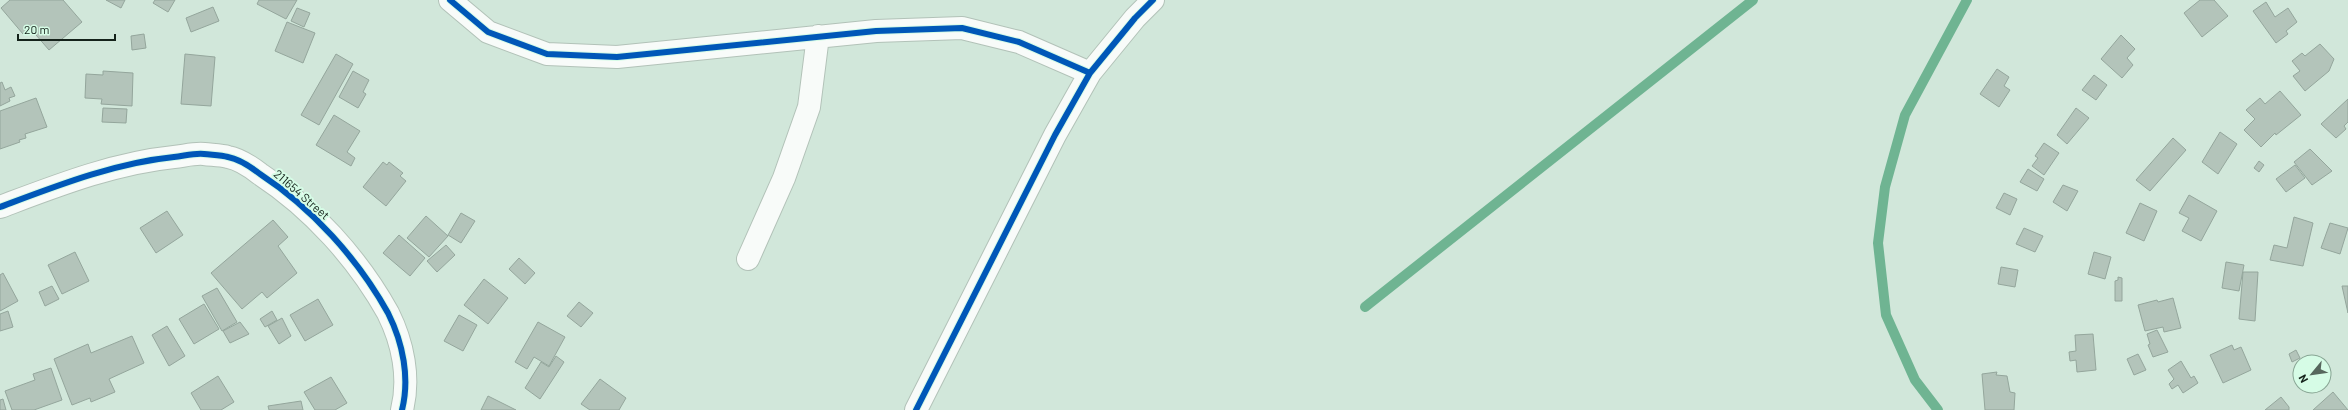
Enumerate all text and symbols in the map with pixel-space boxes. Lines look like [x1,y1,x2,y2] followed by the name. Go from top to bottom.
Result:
[18,16,115,42] scale bar
[24,22,50,36] text: 20 m
[271,166,333,222] street label: 211654 Street
[2292,354,2332,394] north arrow
[2295,373,2310,385] text: N

